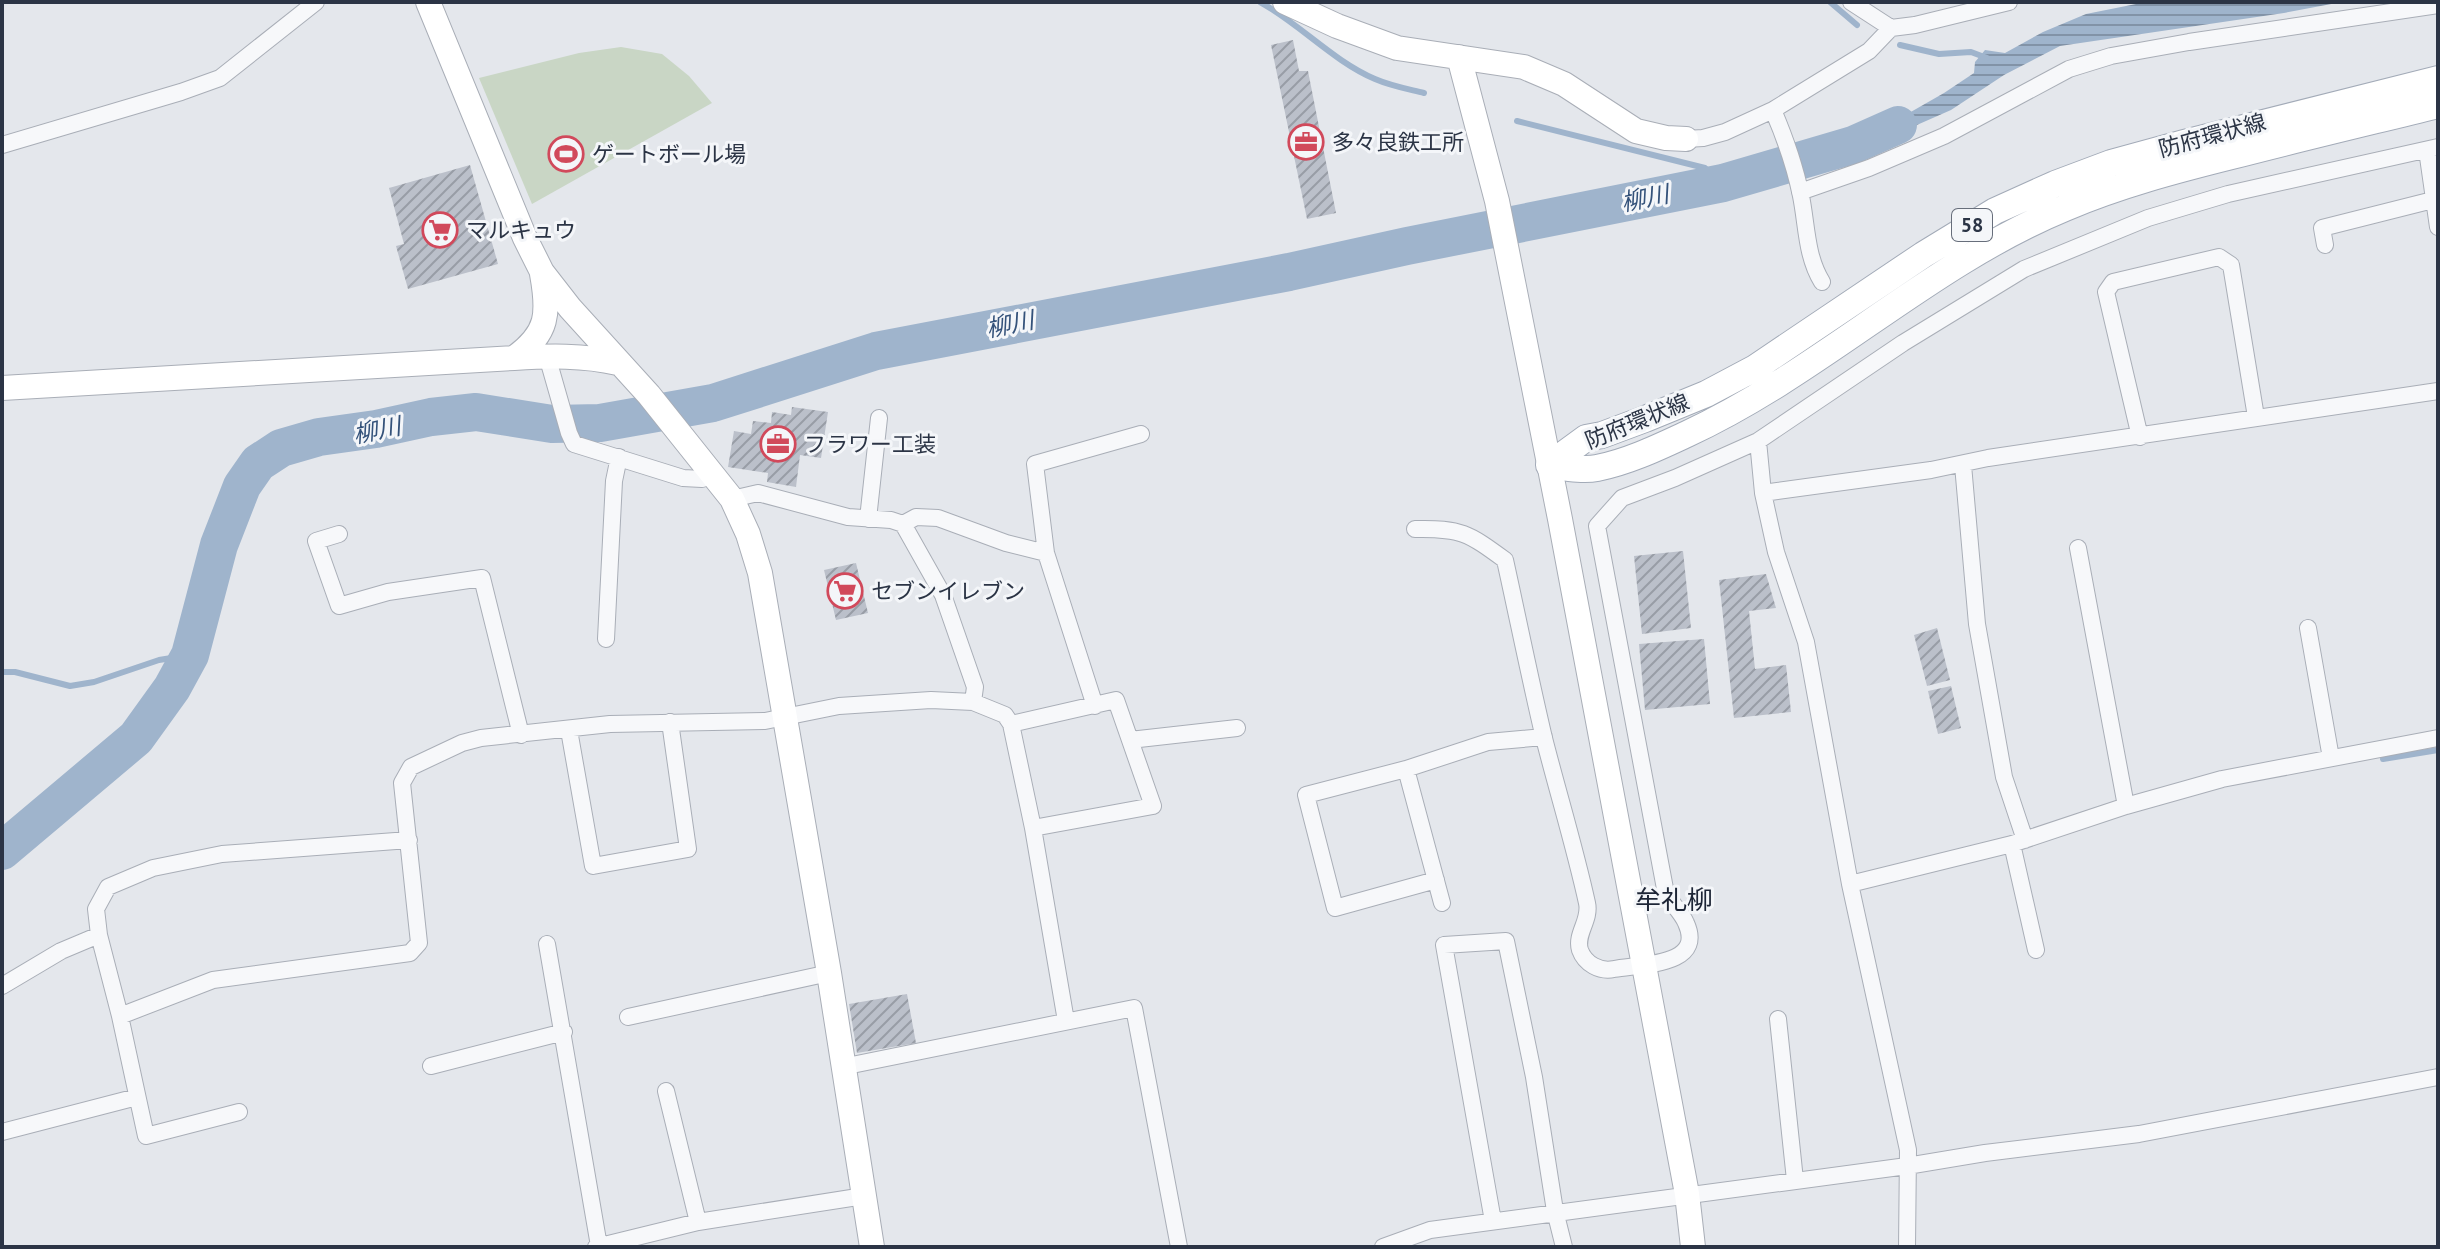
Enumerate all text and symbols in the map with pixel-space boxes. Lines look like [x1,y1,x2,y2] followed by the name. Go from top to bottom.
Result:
[2155,107,2269,163] street label: 防府環状線
[1287,123,1325,161] office icon: 多々良鉄工所
[1332,128,1464,156] place label: 多々良鉄工所
[547,135,585,173] sports icon: ゲートボール場
[592,140,746,168] place label: ゲートボール場
[1618,178,1674,218] water label: 柳川
[1952,209,1992,241] road number: 58
[421,211,459,249] supermarket icon: マルキュウ
[466,216,576,244] place label: マルキュウ
[983,304,1039,344] water label: 柳川
[1581,387,1693,455] street label: 防府環状線
[350,410,406,450] water label: 柳川
[759,425,797,463] office icon: フラワー工装
[804,430,936,458] place label: フラワー工装
[826,572,864,610] supermarket icon: セブンイレブン
[871,577,1025,605] place label: セブンイレブン
[1635,883,1713,916] district label: 牟礼柳

